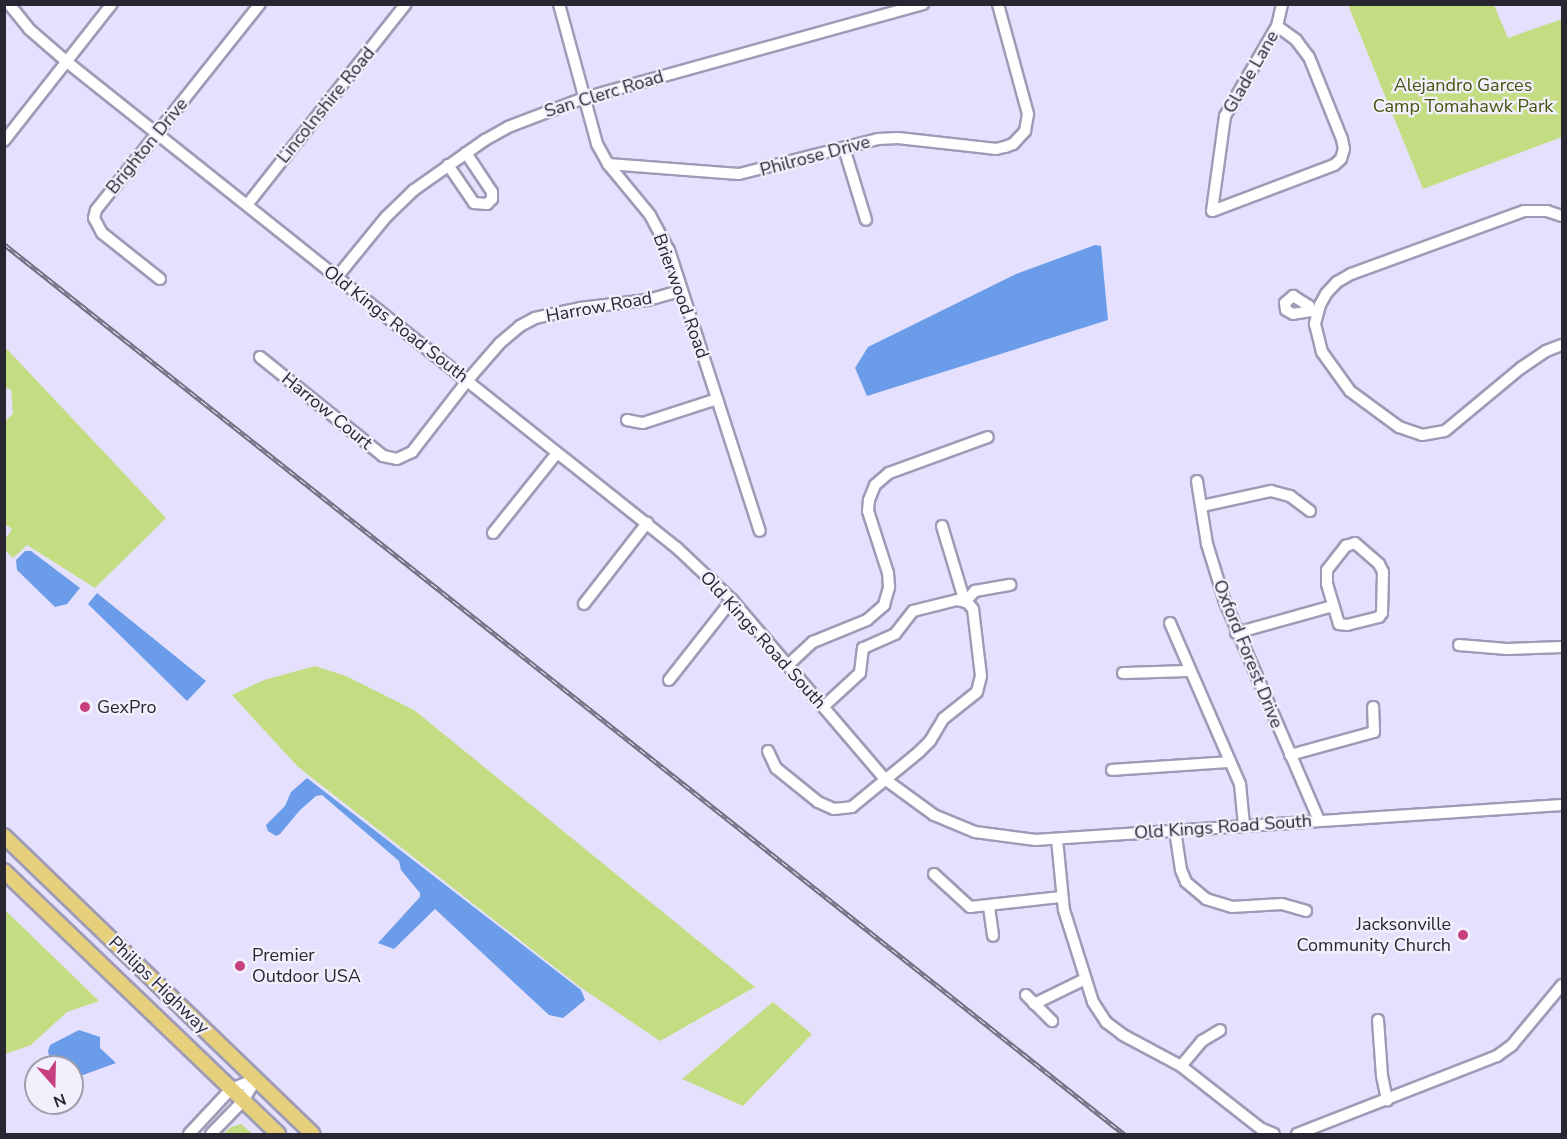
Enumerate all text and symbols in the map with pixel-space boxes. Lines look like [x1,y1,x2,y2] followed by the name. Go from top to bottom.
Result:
[1219,27,1283,117] street label: Glade Lane
[272,42,380,168] street label: Lincolnshire Road
[542,66,666,122] street label: San Clerc Road
[1373,75,1553,118] park label: Alejandro Garces Camp Tomahawk Park
[102,94,192,198] street label: Brighton Drive
[758,131,872,181] street label: Philrose Drive
[648,231,714,361] street label: Brierwood Road
[319,261,473,387] street label: Old Kings Road South
[544,287,654,327] street label: Harrow Road
[277,368,377,454] street label: Harrow Court
[695,567,831,713] street label: Old Kings Road South
[1208,577,1288,731] street label: Oxford Forest Drive
[97,696,157,718] place label: GexPro
[78,700,92,714] marker: GexPro
[1134,810,1312,844] street label: Old Kings Road South
[1297,914,1451,956] place label: Jacksonville Community Church
[1456,928,1470,942] marker: Jacksonville Community Church
[104,932,214,1038] street label: Philips Highway
[252,945,361,988] place label: Premier Outdoor USA
[233,959,247,973] marker: Premier Outdoor USA
[24,1055,84,1115] north arrow
[50,1088,69,1112] text: N

